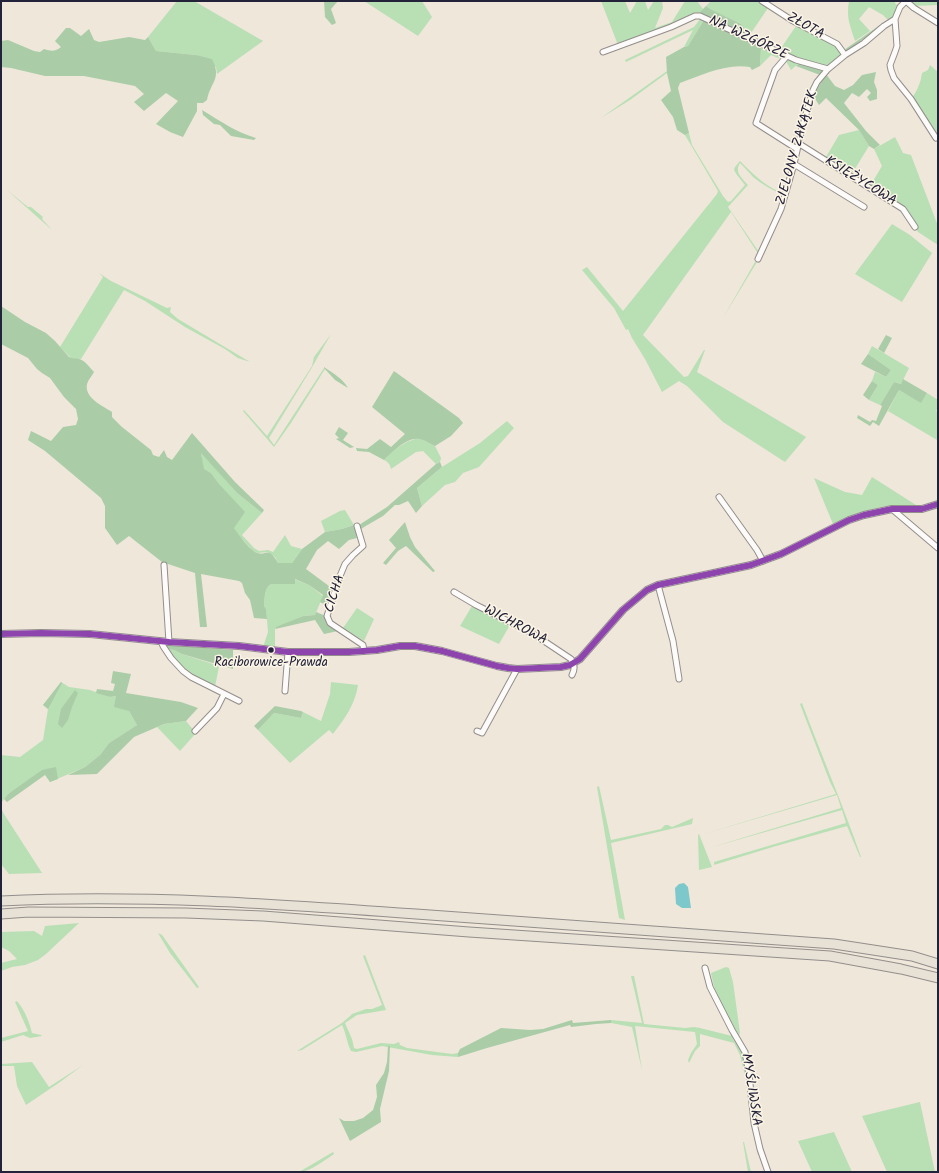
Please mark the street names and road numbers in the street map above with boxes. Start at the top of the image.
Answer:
street label: ZŁOTA [783,10,827,44]
street label: NA WZGÓRZE [706,13,790,65]
street label: ZIELONY ZAKĄTEK [774,89,822,207]
street label: KSIĘŻYCOWA [821,153,899,211]
street label: CICHA [322,573,350,615]
street label: WICHROWA [480,602,550,650]
street label: MYŚLIWSKA [736,1052,764,1128]

